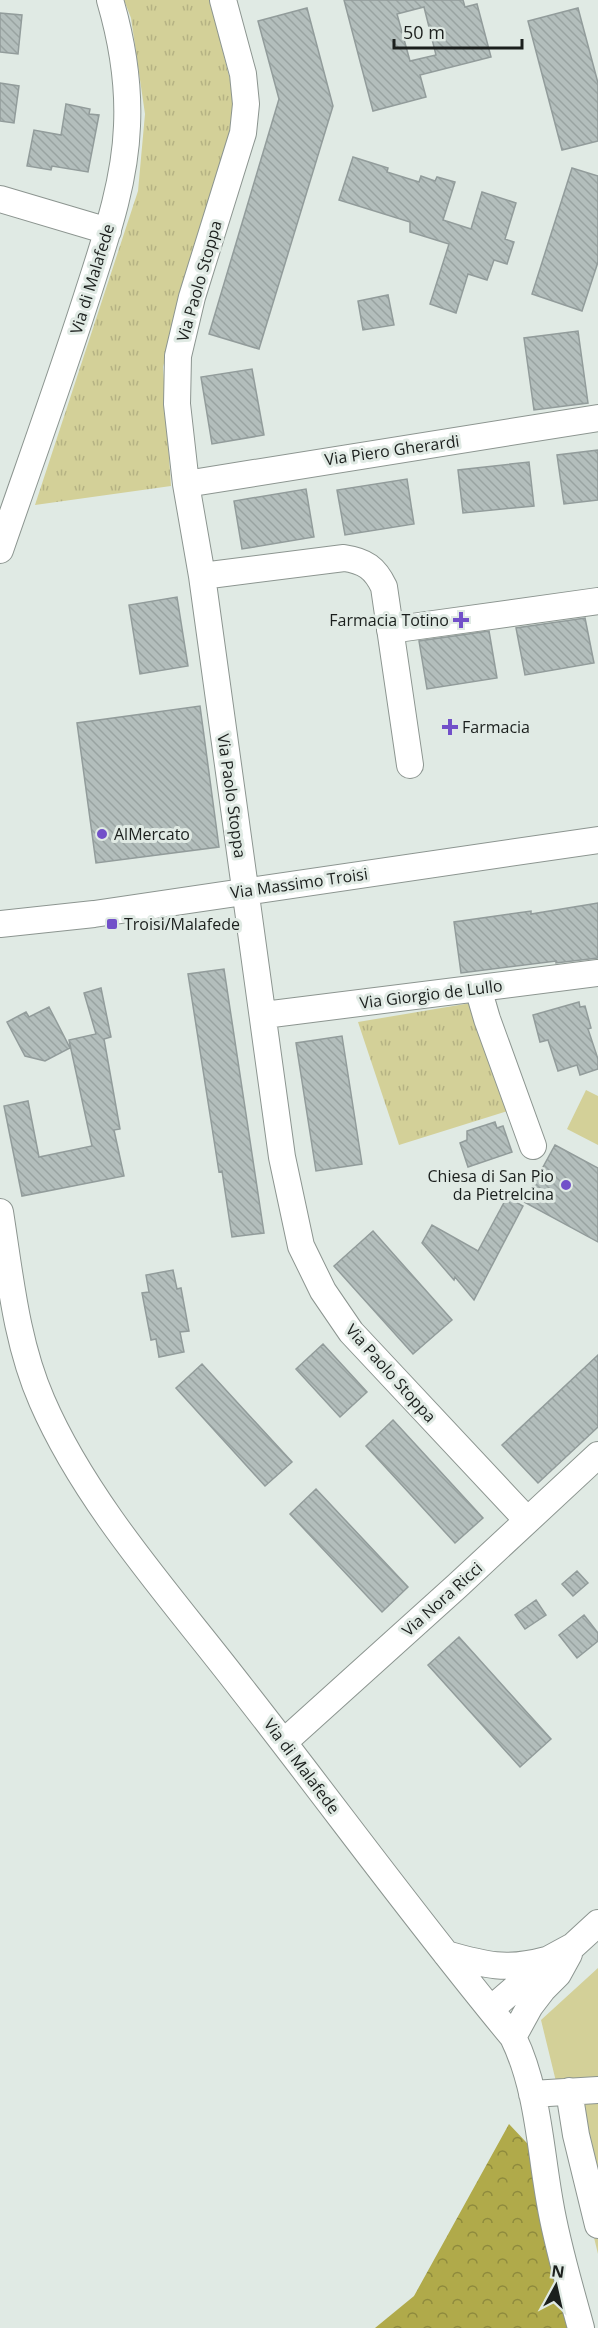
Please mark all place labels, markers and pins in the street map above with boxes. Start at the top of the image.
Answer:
place label: Farmacia Totino [329,609,449,631]
marker: Farmacia Totino [454,613,468,627]
place label: Farmacia [462,716,530,738]
marker: Farmacia [443,720,457,734]
place label: AlMercato [114,823,190,845]
marker: AlMercato [95,827,109,841]
place label: Troisi/Malafede [124,913,240,935]
marker: Troisi/Malafede [105,917,119,931]
place label: Chiesa di San Pio da Pietrelcina [428,1165,554,1205]
marker: Chiesa di San Pio da Pietrelcina [559,1178,573,1192]

